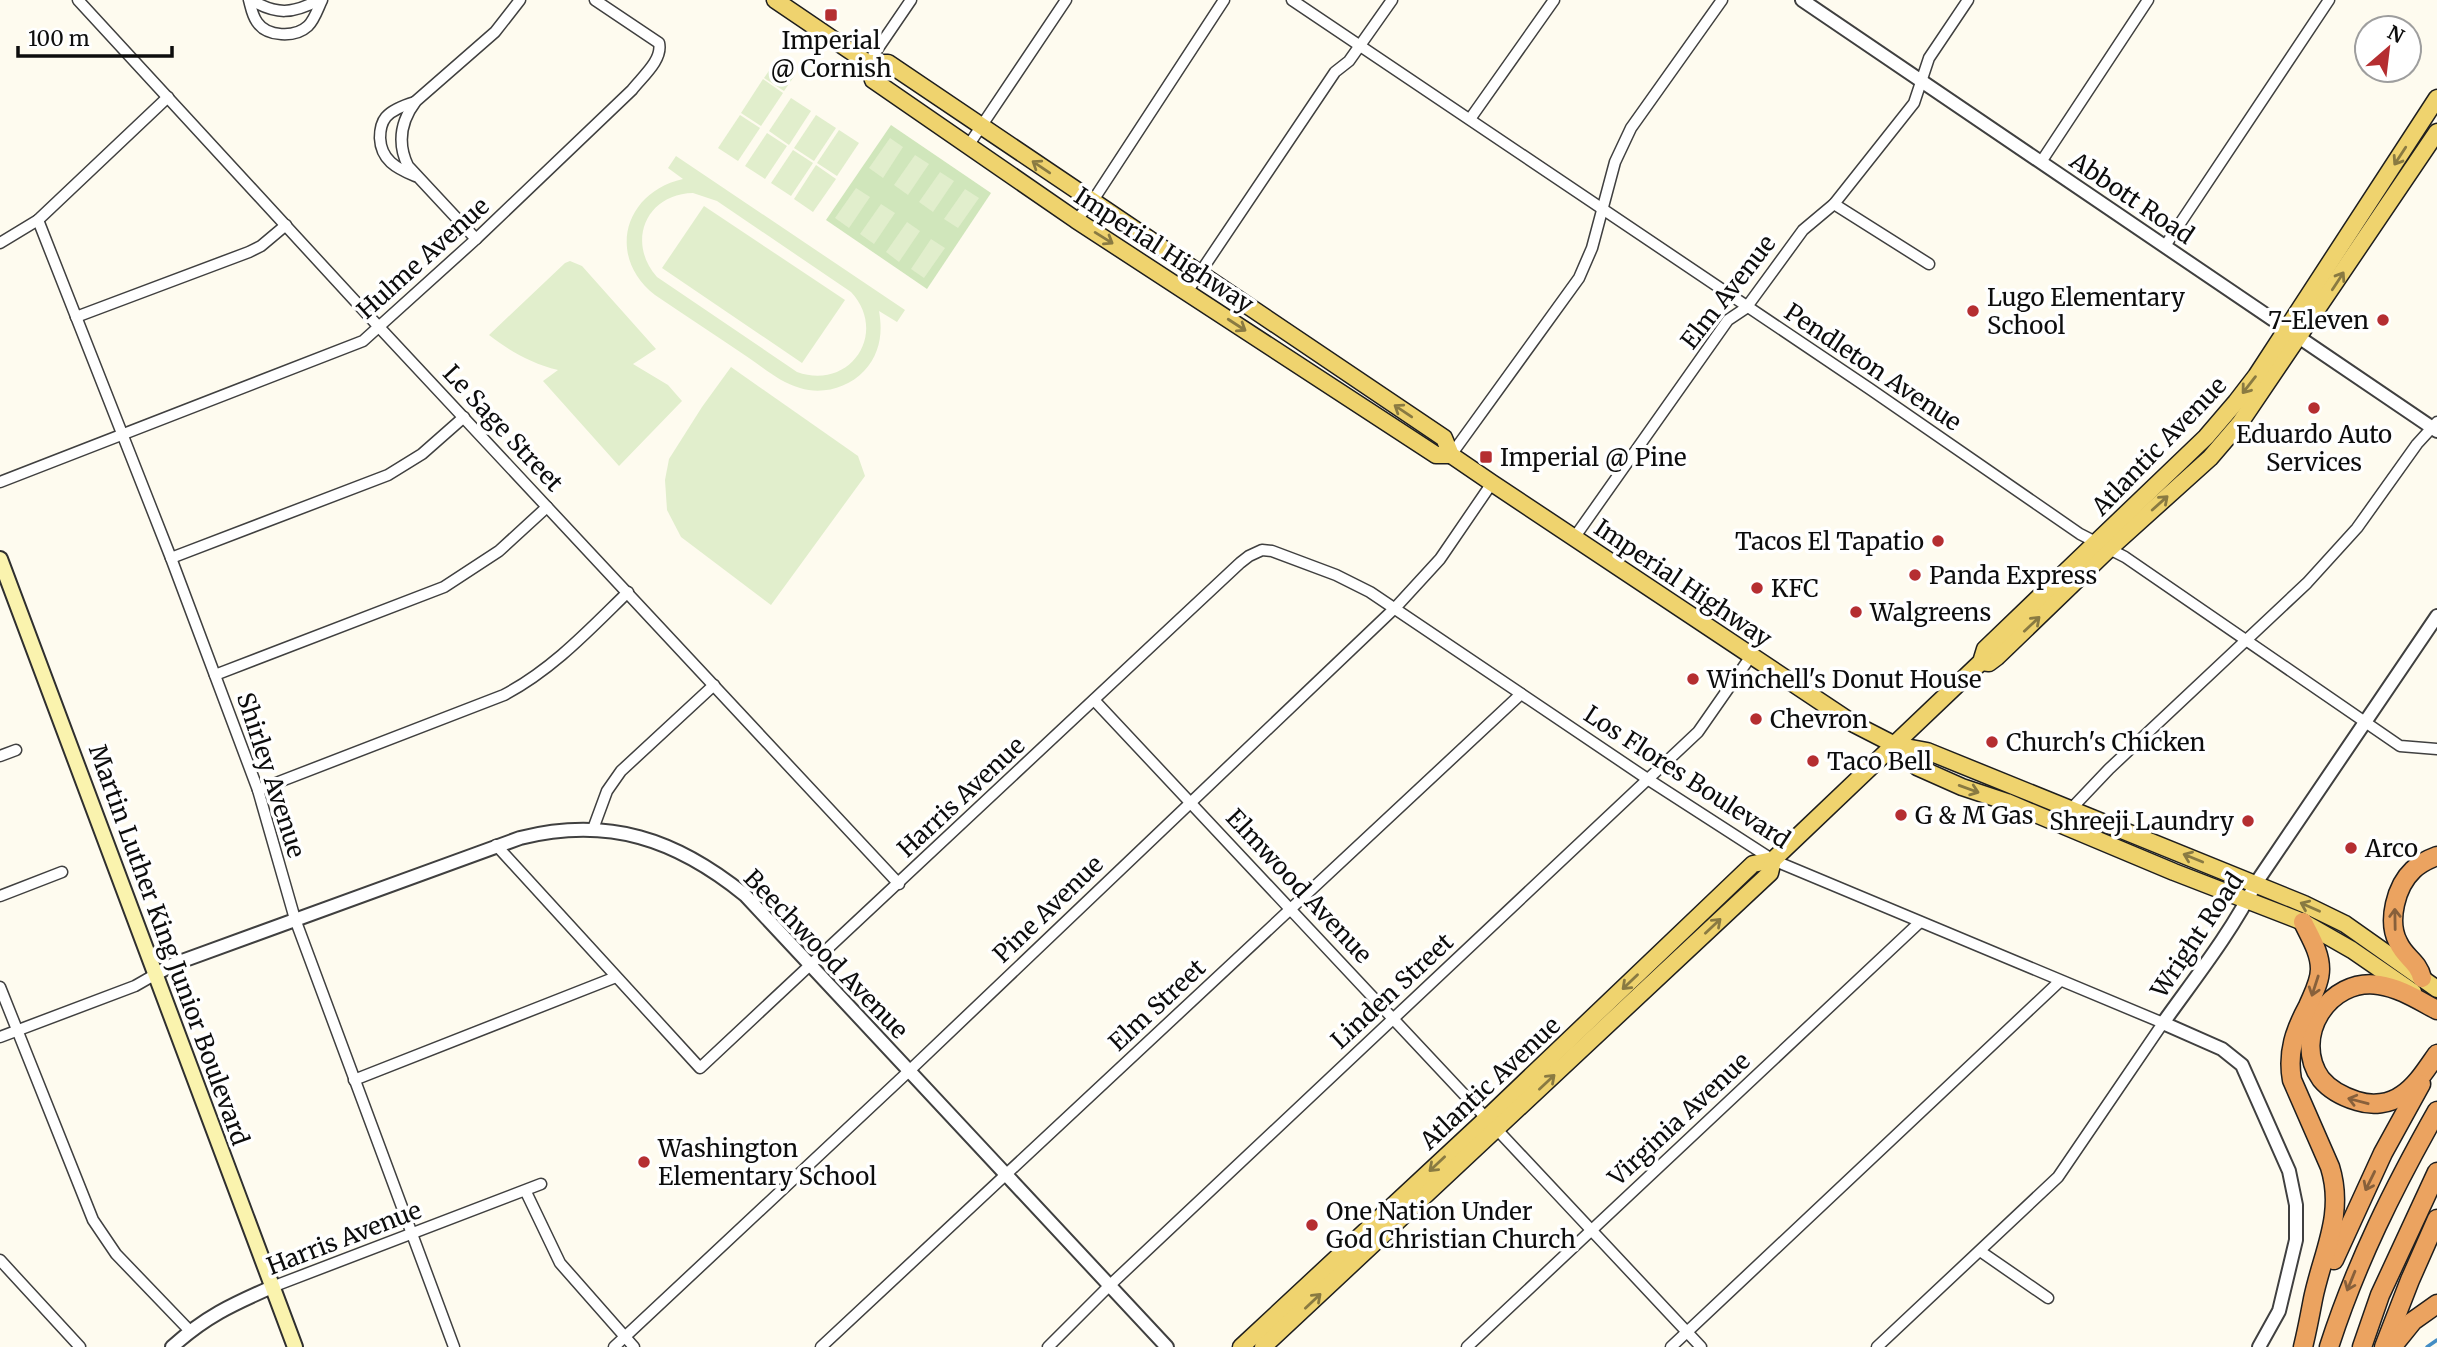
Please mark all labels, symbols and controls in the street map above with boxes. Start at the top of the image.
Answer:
marker: Imperial @ Cornish [823,7,839,23]
scale bar [18,14,172,58]
north arrow [2353,14,2423,84]
text: N [2384,20,2408,48]
text: 100 m [28,25,90,52]
place label: Imperial @ Cornish [770,25,892,84]
street label: Abbott Road [2063,145,2200,251]
one-way arrow [2392,145,2406,165]
one-way arrow [1032,160,1051,174]
street label: Imperial Highway [1069,180,1259,320]
street label: Hulme Avenue [350,190,496,326]
street label: Elm Avenue [1674,229,1782,355]
one-way arrow [1094,231,1114,245]
one-way arrow [2331,272,2345,291]
place label: Lugo Elementary School [1987,282,2185,341]
street label: Pendleton Avenue [1779,296,1967,438]
marker: Lugo Elementary School [1965,303,1981,319]
place label: 7-Eleven [2268,305,2369,336]
marker: 7-Eleven [2375,312,2391,328]
one-way arrow [1226,318,1246,332]
street label: Le Sage Street [436,358,570,498]
street label: Atlantic Avenue [2084,370,2233,523]
one-way arrow [2241,376,2256,394]
marker: Eduardo Auto Services [2306,400,2322,416]
one-way arrow [1393,404,1413,418]
place label: Eduardo Auto Services [2236,419,2392,478]
place label: Imperial @ Pine [1500,442,1686,473]
marker: Imperial @ Pine [1478,449,1494,465]
one-way arrow [2151,495,2168,512]
street label: Imperial Highway [1588,512,1778,654]
place label: Tacos El Tapatio [1735,526,1924,557]
marker: Tacos El Tapatio [1930,533,1946,549]
place label: Panda Express [1929,560,2097,591]
marker: Panda Express [1907,567,1923,583]
place label: KFC [1771,573,1819,604]
marker: KFC [1749,580,1765,596]
place label: Walgreens [1869,597,1991,628]
marker: Walgreens [1848,604,1864,620]
one-way arrow [2023,615,2040,632]
place label: Winchell's Donut House [1706,664,1982,695]
marker: Winchell's Donut House [1685,671,1701,687]
street label: Shirley Avenue [230,689,312,861]
street label: Los Flores Boulevard [1578,699,1796,855]
place label: Chevron [1770,704,1868,735]
marker: Chevron [1748,711,1764,727]
place label: Church's Chicken [2006,727,2206,758]
street label: Harris Avenue [891,730,1031,864]
marker: Church's Chicken [1984,734,2000,750]
street label: Martin Luther King Junior Boulevard [82,740,256,1150]
place label: Taco Bell [1827,746,1932,777]
marker: Taco Bell [1805,753,1821,769]
one-way arrow [1957,784,1979,796]
place label: G & M Gas [1915,800,2034,831]
street label: Elmwood Avenue [1219,802,1379,970]
place label: Shreeji Laundry [2049,806,2234,837]
marker: G & M Gas [1893,807,1909,823]
marker: Shreeji Laundry [2240,813,2256,829]
place label: Arco [2364,833,2418,864]
marker: Arco [2343,840,2359,856]
street label: Pine Avenue [986,849,1110,969]
one-way arrow [2182,850,2204,863]
street label: Beechwood Avenue [737,863,915,1045]
street label: Wright Road [2143,866,2250,1004]
one-way arrow [2300,900,2321,913]
one-way arrow [2388,908,2402,931]
one-way arrow [1704,918,1721,935]
street label: Linden Street [1324,926,1460,1055]
street label: Elm Street [1102,952,1212,1058]
one-way arrow [1622,973,1639,990]
one-way arrow [2308,975,2321,997]
street label: Atlantic Avenue [1413,1010,1567,1157]
street label: Virginia Avenue [1601,1045,1756,1193]
one-way arrow [1538,1074,1555,1091]
one-way arrow [2347,1093,2369,1106]
place label: Washington Elementary School [657,1133,877,1192]
marker: Washington Elementary School [636,1154,652,1170]
one-way arrow [1428,1156,1446,1172]
one-way arrow [2362,1170,2376,1191]
street label: Harris Avenue [262,1194,426,1282]
place label: One Nation Under God Christian Church [1326,1196,1576,1255]
marker: One Nation Under God Christian Church [1304,1217,1320,1233]
one-way arrow [2344,1270,2357,1291]
one-way arrow [1304,1292,1321,1309]

